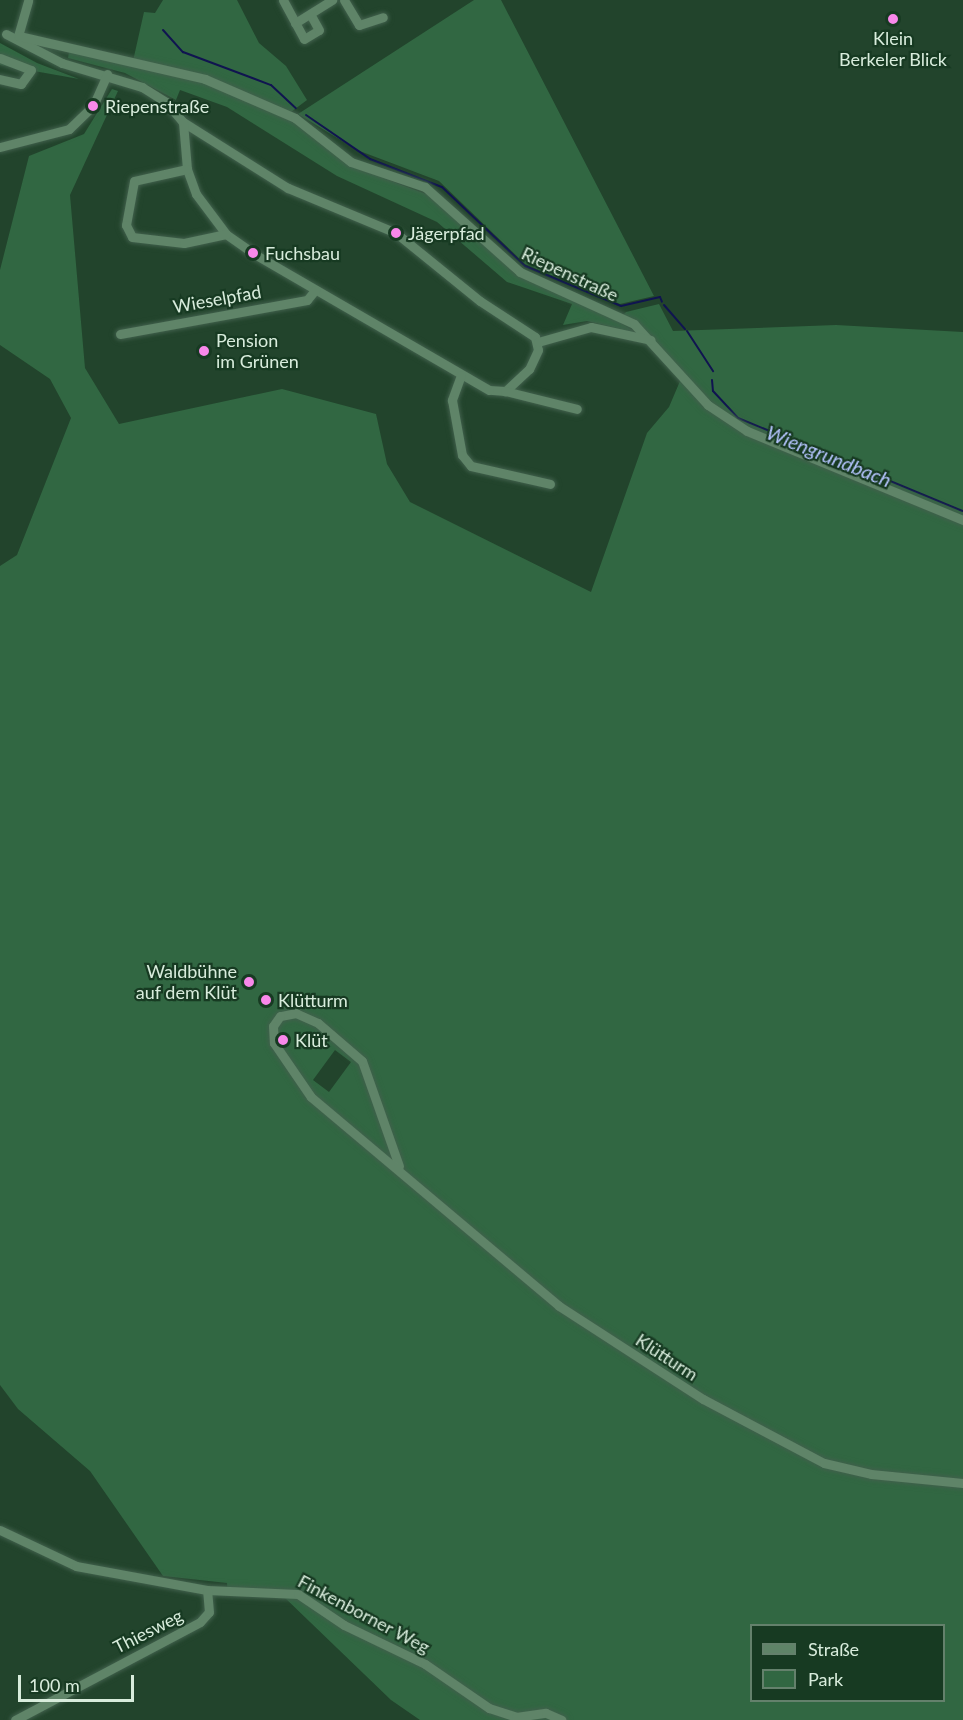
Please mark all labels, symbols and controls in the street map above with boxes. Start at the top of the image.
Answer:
marker: Klein Berkeler Blick [886,12,900,26]
place label: Klein Berkeler Blick [839,28,947,70]
place label: Riepenstraße [105,95,209,117]
marker: Riepenstraße [86,99,100,113]
place label: Jägerpfad [408,222,485,244]
marker: Jägerpfad [389,226,403,240]
place label: Fuchsbau [265,242,340,264]
street label: Riepenstraße [518,242,622,306]
marker: Fuchsbau [246,246,260,260]
street label: Wieselpfad [171,281,263,317]
place label: Pension im Grünen [216,330,299,372]
marker: Pension im Grünen [197,344,211,358]
water label: Wiengrundbach [763,420,895,492]
place label: Waldbühne auf dem Klüt [135,961,237,1004]
marker: Waldbühne auf dem Klüt [242,975,256,989]
place label: Klütturm [278,989,348,1011]
marker: Klütturm [259,993,273,1007]
place label: Klüt [295,1029,328,1051]
marker: Klüt [276,1033,290,1047]
street label: Klütturm [632,1329,702,1385]
street label: Finkenborner Weg [294,1570,434,1658]
street label: Thiesweg [110,1604,186,1658]
legend [750,1624,945,1702]
text: Straße [808,1638,859,1660]
scale bar [21,1663,136,1701]
text: Park [808,1668,843,1690]
text: 100 m [29,1674,80,1696]

